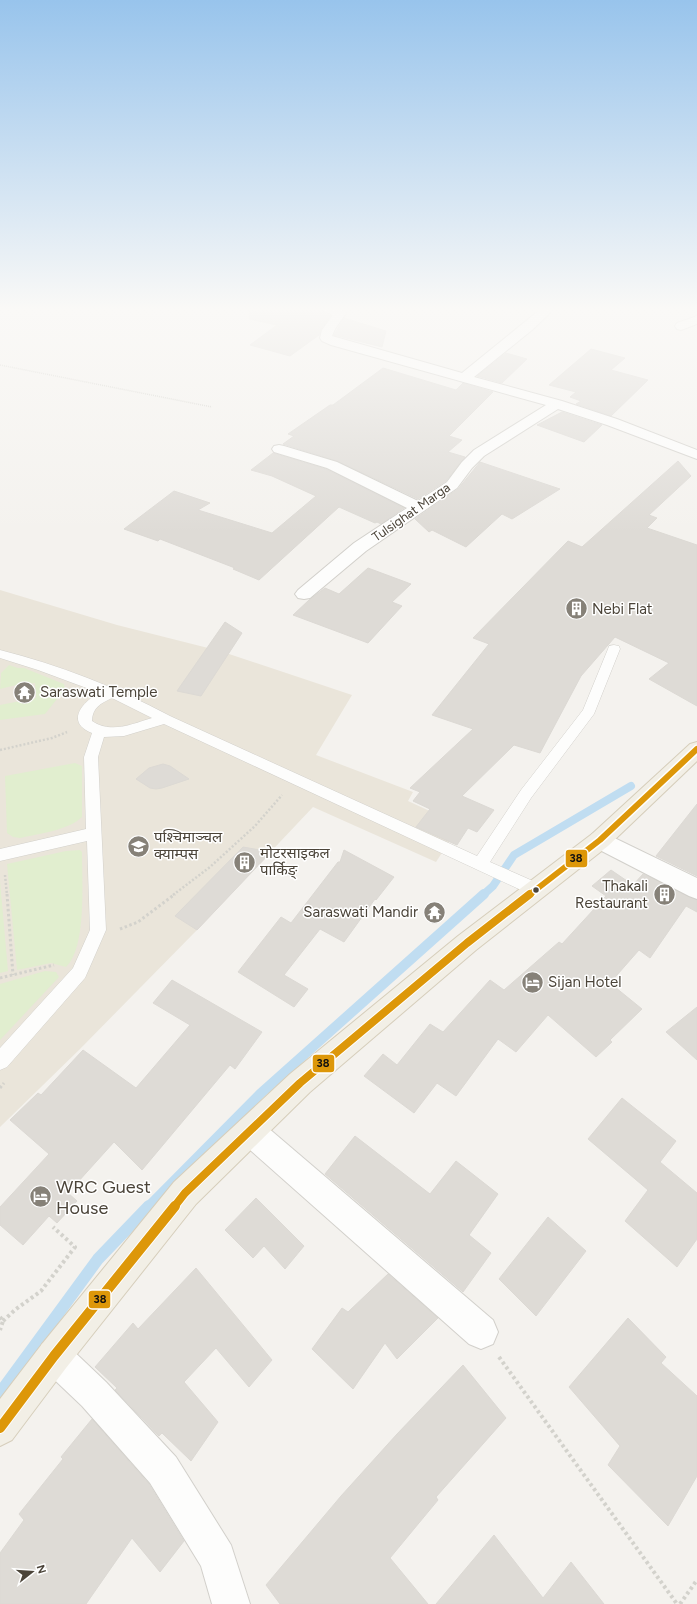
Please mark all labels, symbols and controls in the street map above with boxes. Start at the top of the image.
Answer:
street label: Tulsighat Marga [369,480,453,544]
building icon: Nebi Flat [564,596,590,622]
place label: Nebi Flat [592,600,653,618]
temple icon: Saraswati Temple [11,679,37,705]
place label: Saraswati Temple [40,683,157,701]
place label: पश्‍चिमाञ्‍चल क्याम्पस [154,828,223,863]
school or university icon: पश्‍चिमाञ्‍चल क्याम्पस [125,833,151,859]
place label: मोटरसाइकल पार्किङ् [260,844,330,880]
building icon: मोटरसाइकल पार्किङ् [232,849,258,875]
line badge: 38 [565,849,588,868]
text: 38 [570,852,583,865]
place label: Thakali Restaurant [575,877,648,912]
building icon: Thakali Restaurant [651,882,677,908]
unlabelled marker [531,885,541,895]
temple icon: Saraswati Mandir [421,899,447,925]
place label: Saraswati Mandir [303,903,418,921]
hotel icon: Sijan Hotel [519,969,545,995]
place label: Sijan Hotel [548,973,622,991]
line badge: 38 [312,1054,335,1073]
text: 38 [317,1057,330,1070]
place label: WRC Guest House [56,1176,151,1219]
hotel icon: WRC Guest House [28,1184,54,1210]
line badge: 38 [88,1290,111,1309]
text: 38 [94,1293,107,1306]
north arrow [12,1552,52,1592]
text: N [34,1563,49,1575]

